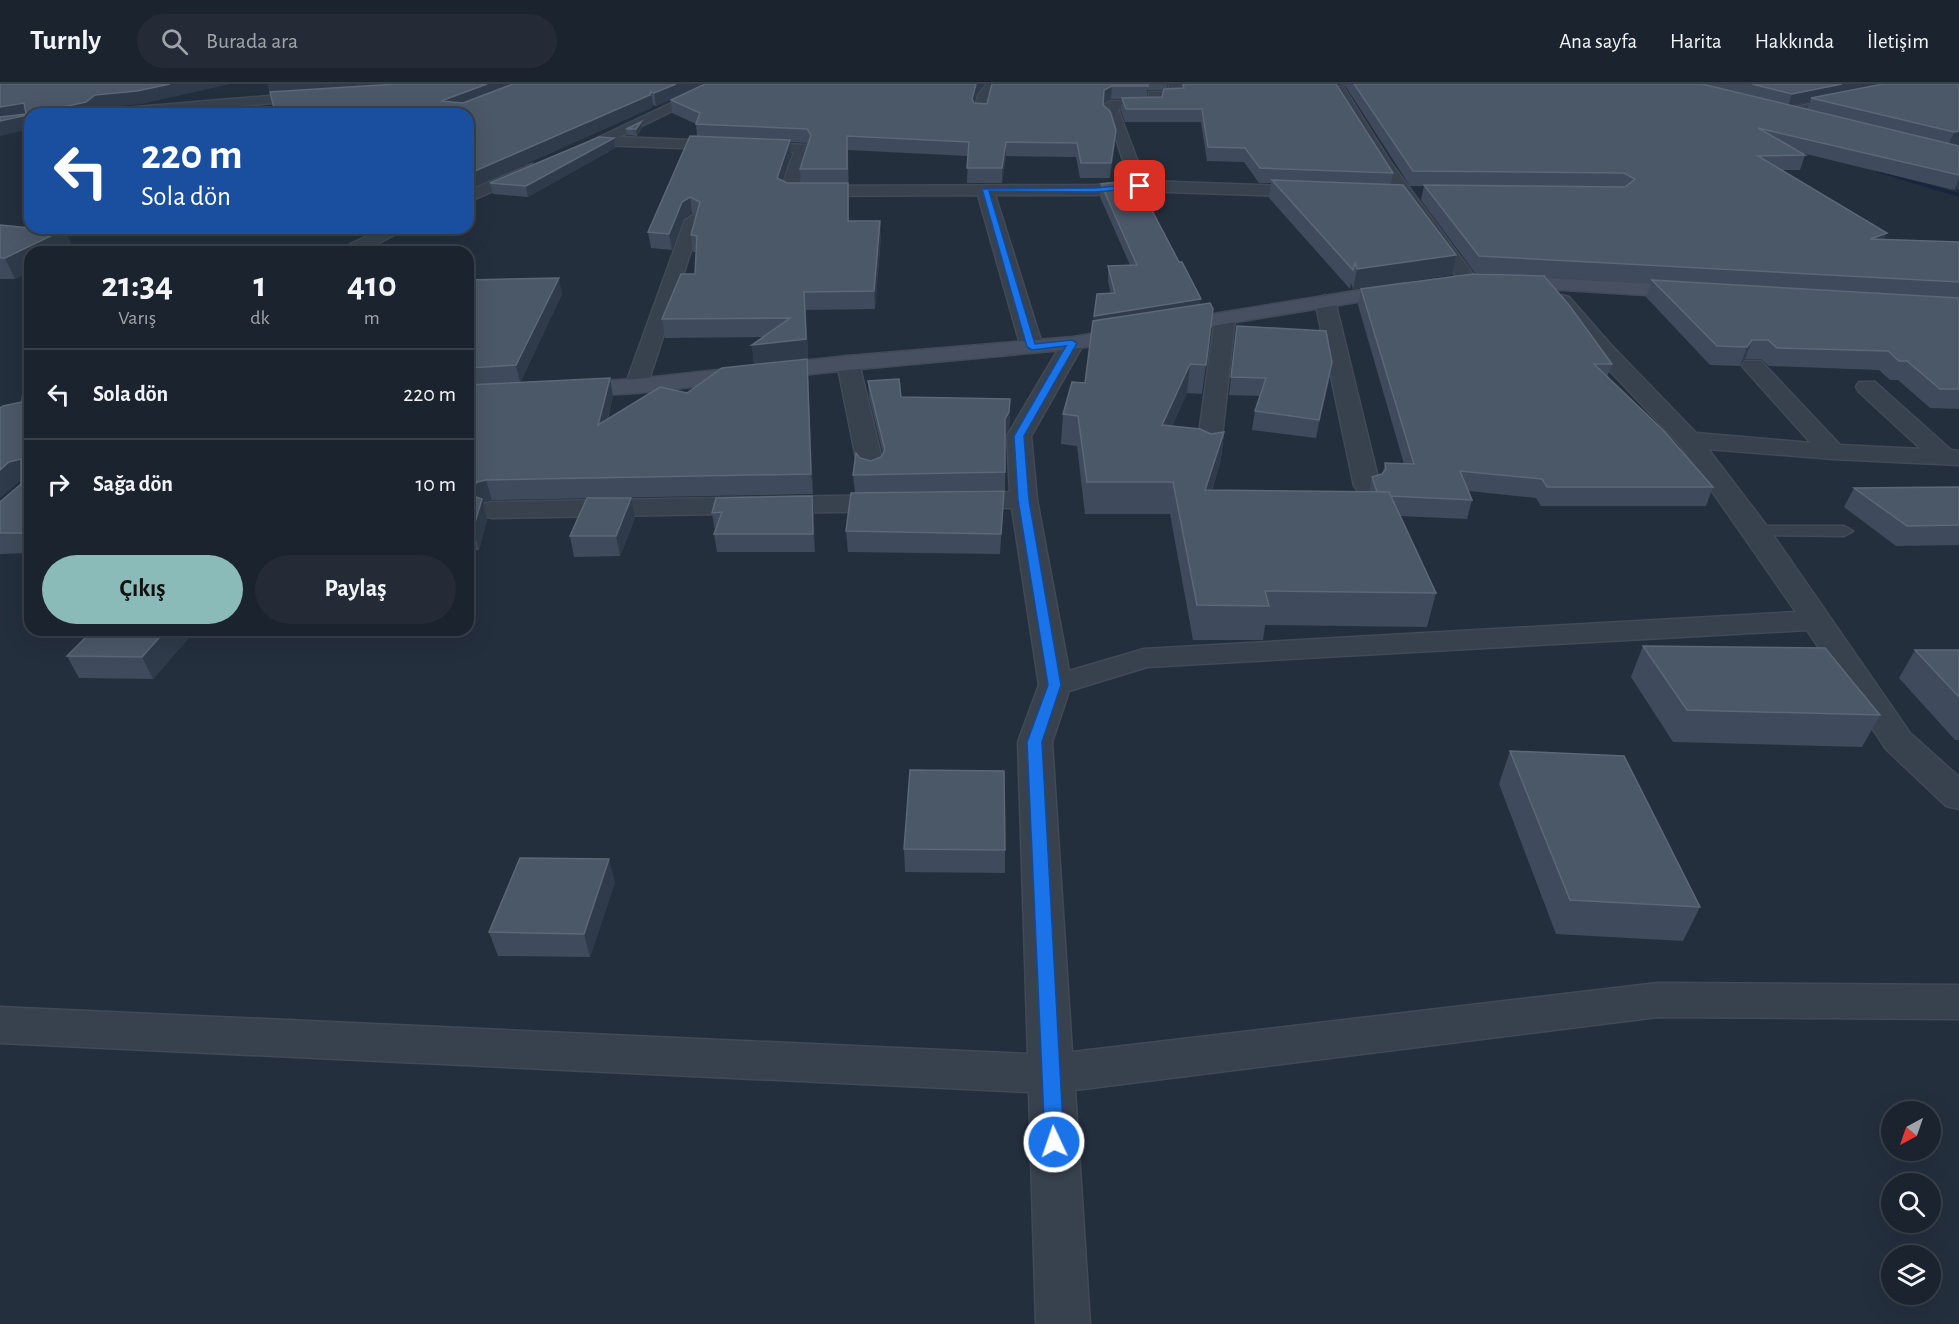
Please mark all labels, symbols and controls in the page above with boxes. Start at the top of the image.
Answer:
search box [137,14,557,68]
icon: search [158,25,191,58]
text: Turnly [30,27,101,55]
text: Burada ara [206,30,298,52]
text: Ana sayfa [1559,31,1637,52]
text: Harita [1670,31,1722,52]
text: Hakkında [1755,31,1834,52]
text: İletişim [1867,31,1929,52]
icon: left [42,132,120,210]
text: 220 m [141,134,243,176]
pin [1114,160,1165,211]
icon: arrive [1123,169,1156,202]
text: Sola dön [141,183,231,210]
text: 21:34 [101,267,173,303]
text: 1 [253,267,266,303]
text: 410 [347,267,397,303]
text: Varış [118,308,156,328]
text: dk [250,308,270,328]
text: m [364,308,380,328]
icon: left [42,378,75,411]
text: Sola dön [93,383,168,405]
text: 220 m [403,383,456,405]
icon: right [42,468,75,501]
text: Sağa dön [93,473,173,495]
text: 10 m [416,473,456,495]
button: Çıkış [42,555,243,624]
button: Paylaş [255,555,456,624]
north arrow [1881,1101,1941,1161]
map controls [1881,1101,1941,1305]
position arrow [1022,1110,1086,1174]
button: search [1881,1173,1941,1233]
button: layers [1881,1245,1941,1305]

